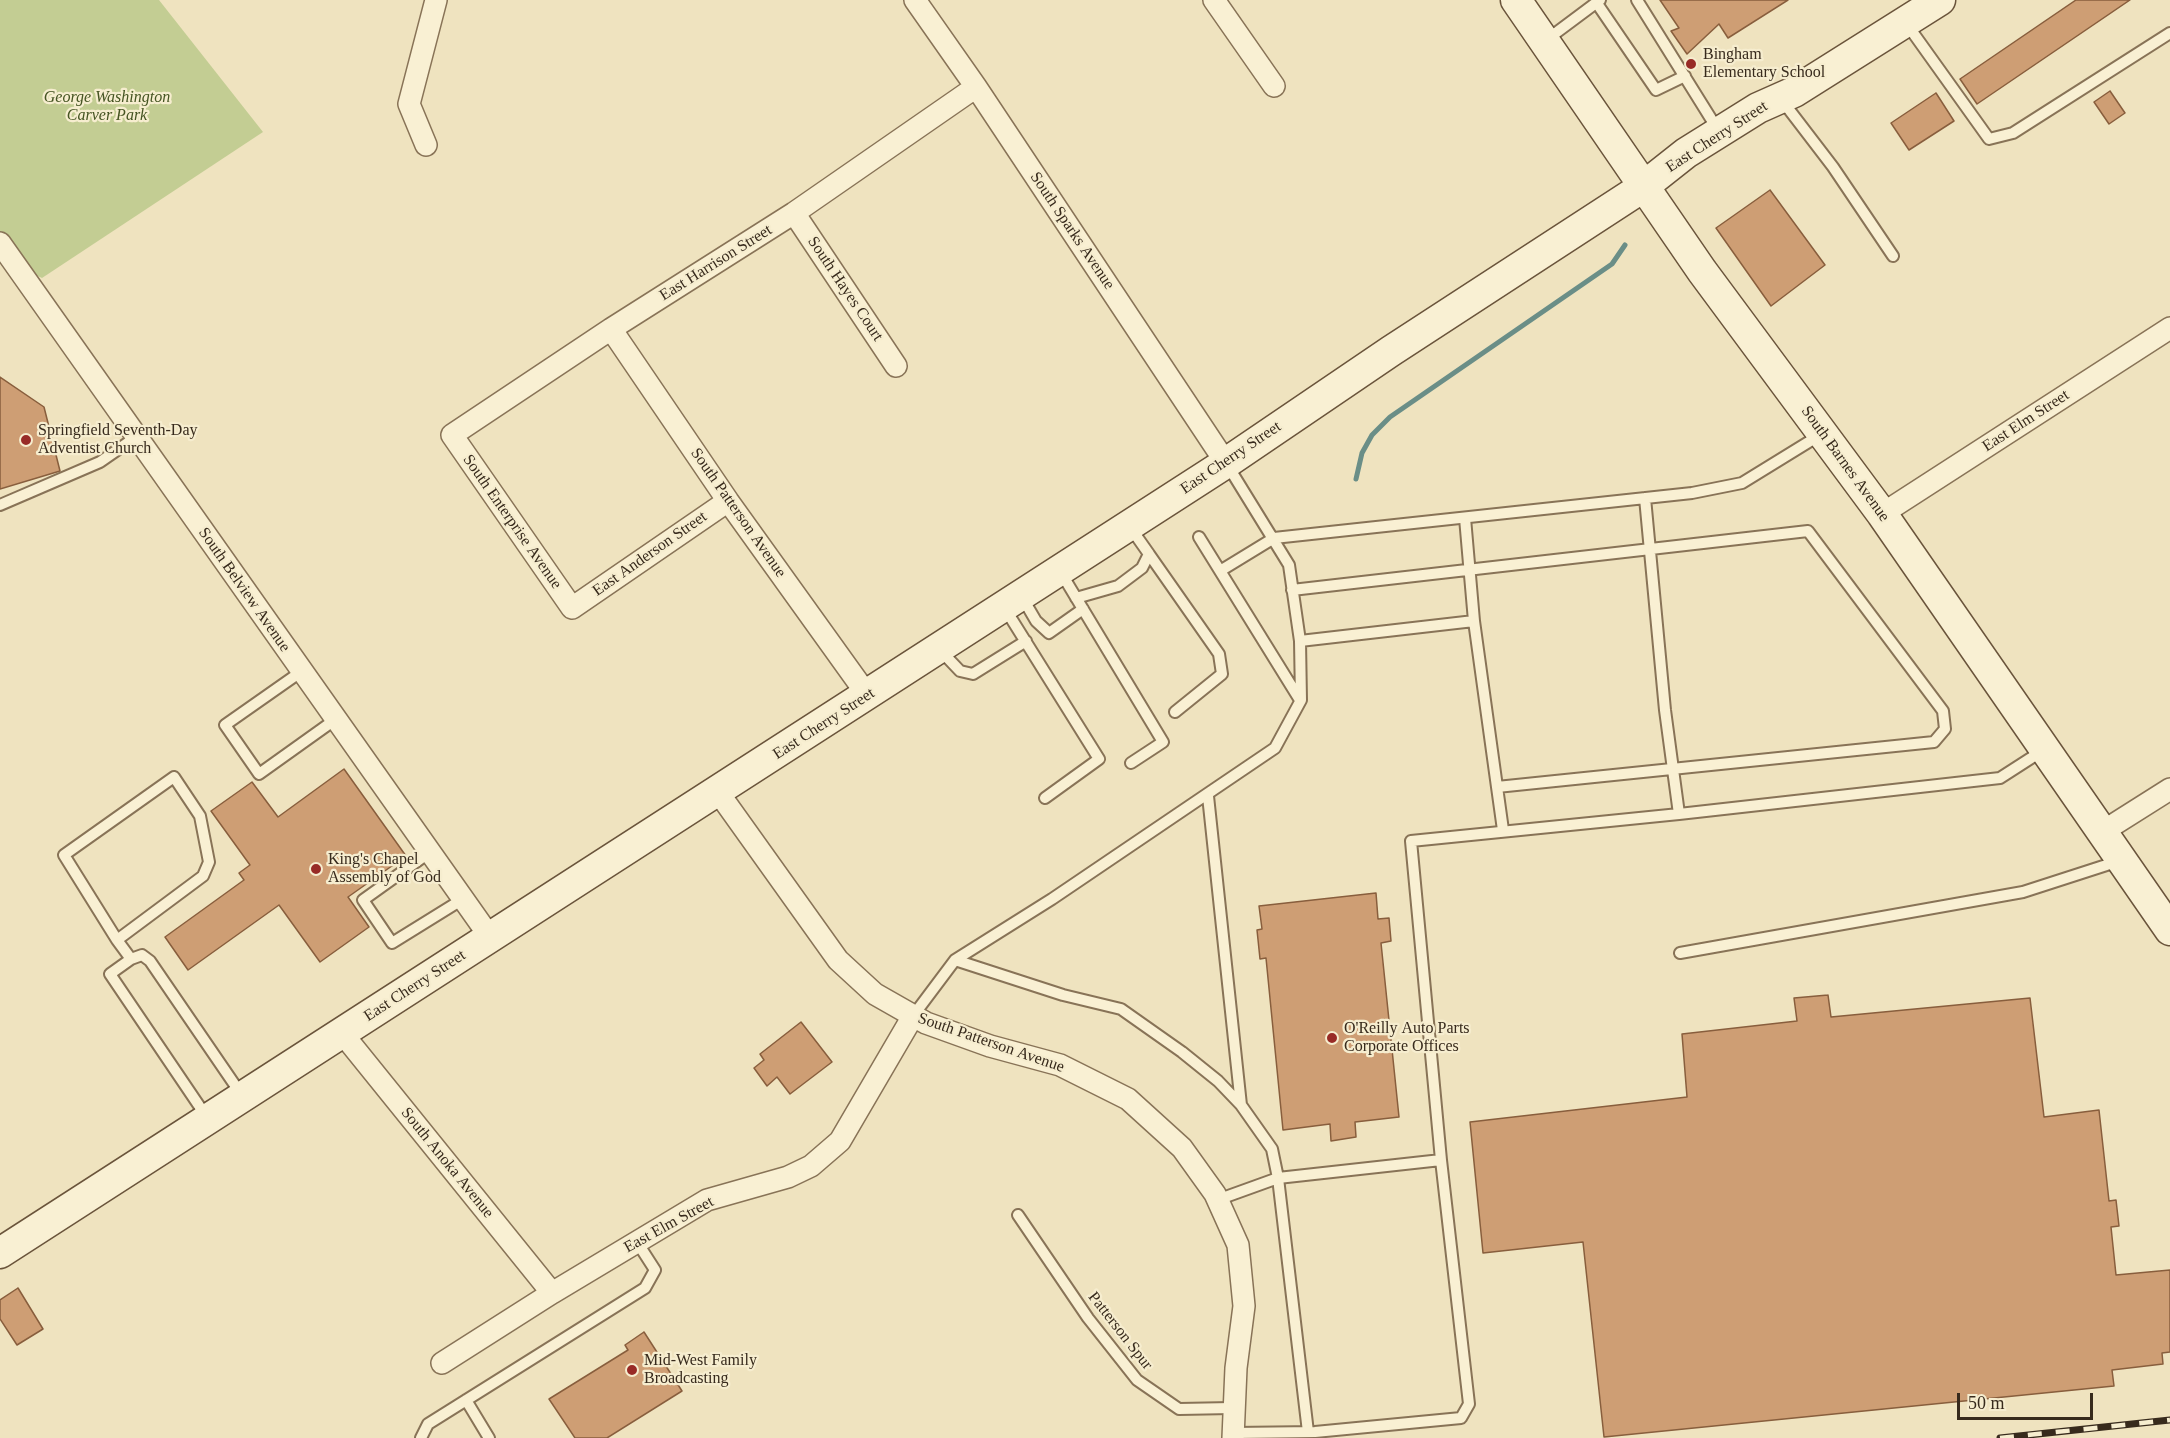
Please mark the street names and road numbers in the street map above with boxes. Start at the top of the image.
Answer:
street label: East Cherry Street [1663,97,1771,177]
street label: South Sparks Avenue [1026,169,1118,293]
street label: East Harrison Street [656,221,776,305]
street label: South Hayes Court [803,233,887,345]
street label: East Elm Street [1979,386,2073,456]
street label: South Barnes Avenue [1797,402,1893,526]
street label: East Cherry Street [1177,417,1285,499]
street label: South Patterson Avenue [686,445,790,581]
street label: South Enterprise Avenue [458,451,566,593]
street label: East Anderson Street [589,507,711,601]
street label: South Belview Avenue [194,524,294,656]
street label: East Cherry Street [770,684,878,764]
street label: East Cherry Street [361,946,469,1026]
street label: South Patterson Avenue [915,1009,1067,1077]
street label: South Anoka Avenue [397,1104,497,1222]
street label: East Elm Street [621,1192,717,1258]
street label: Patterson Spur [1084,1288,1156,1374]

